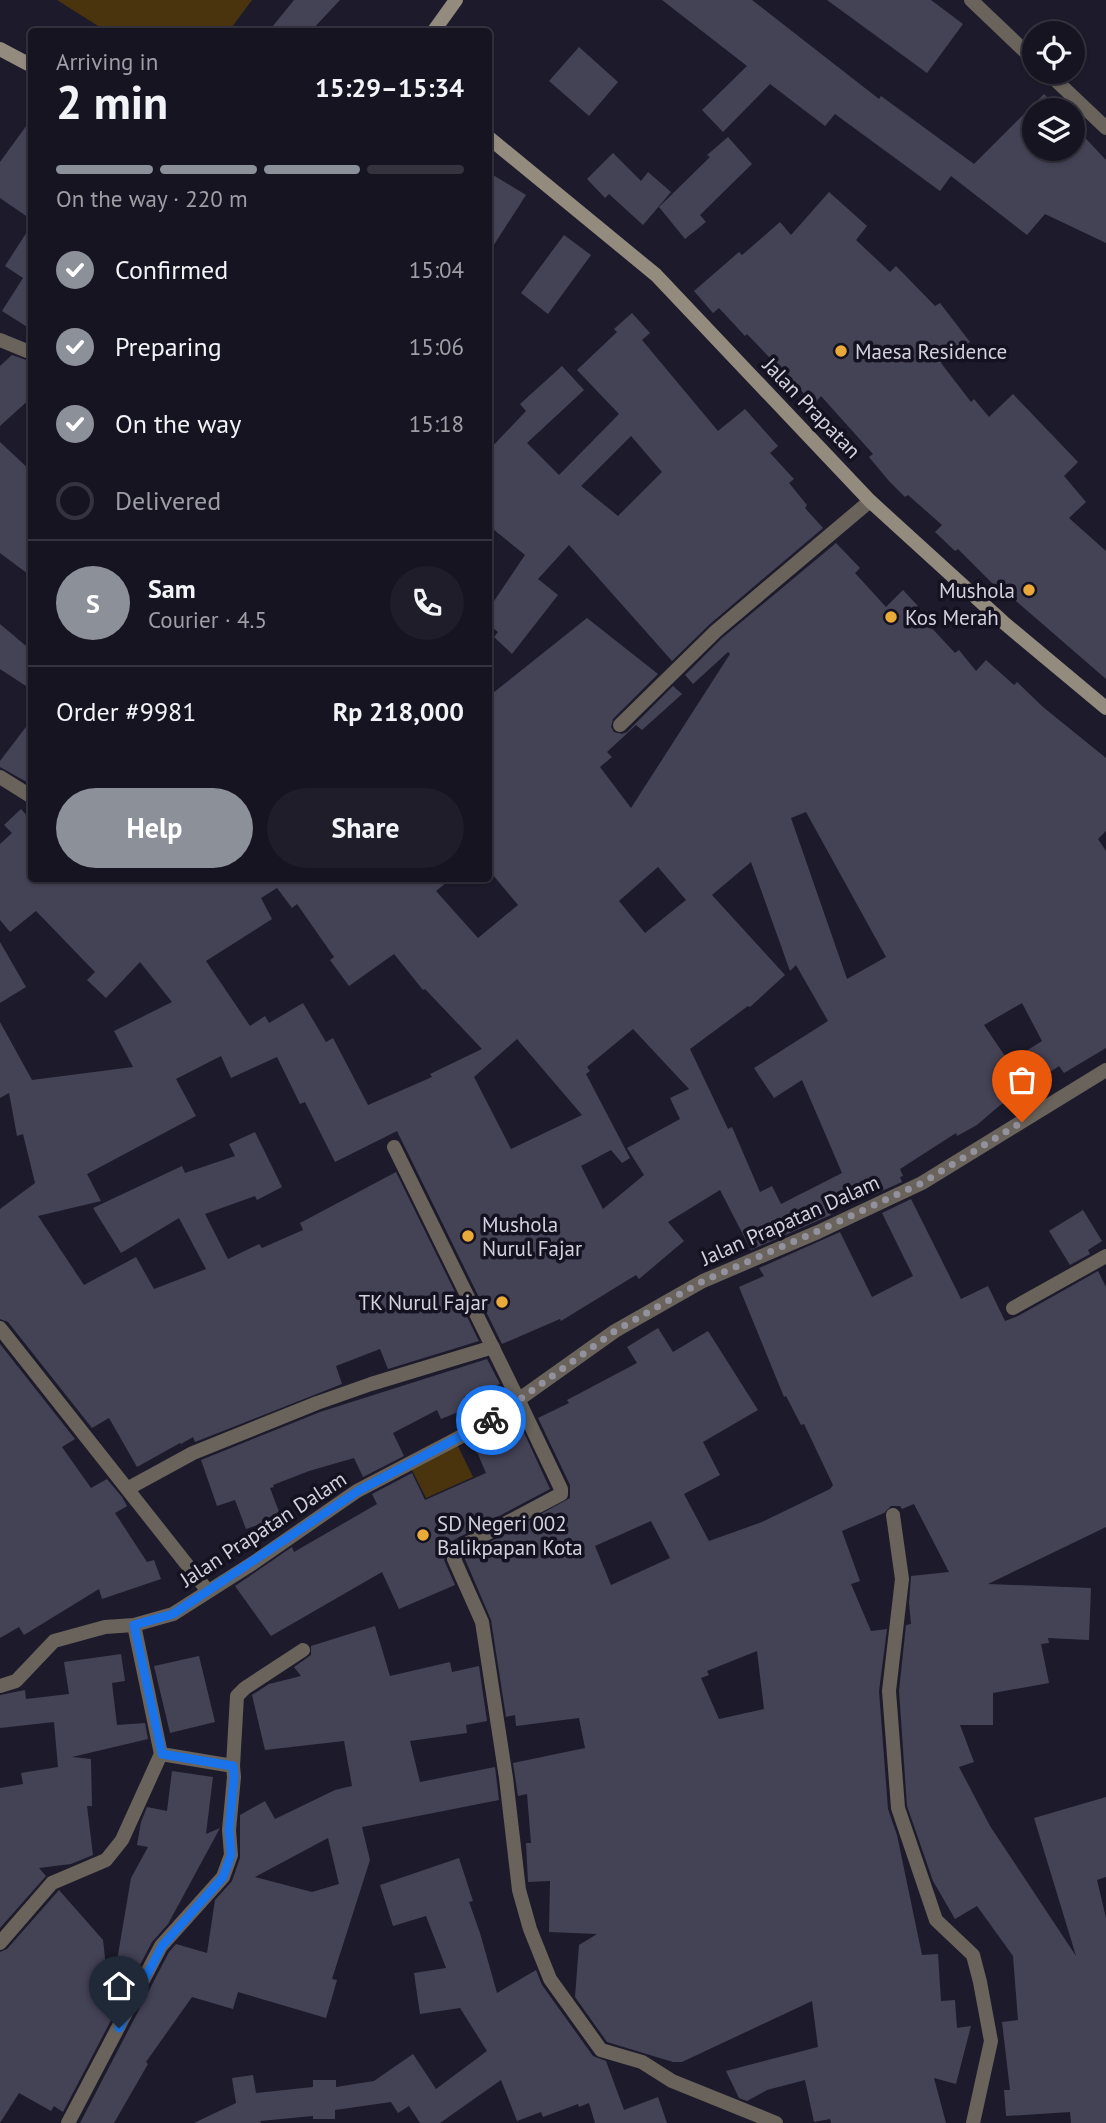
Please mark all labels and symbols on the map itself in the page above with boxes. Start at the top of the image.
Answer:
place label: Maesa Residence [855,338,1007,365]
marker: Maesa Residence [833,343,849,359]
street label: Jalan Prapatan [757,351,867,464]
place label: Mushola [939,577,1015,604]
marker: Mushola [1021,582,1037,598]
place label: Kos Merah [905,604,999,631]
marker: Kos Merah [883,609,899,625]
pin [992,1050,1052,1122]
street label: Jalan Prapatan Dalam [695,1168,884,1272]
place label: Mushola Nurul Fajar [482,1211,582,1262]
marker: Mushola Nurul Fajar [460,1228,476,1244]
place label: TK Nurul Fajar [358,1289,488,1316]
marker: TK Nurul Fajar [494,1294,510,1310]
courier [456,1385,526,1455]
street label: Jalan Prapatan Dalam [174,1465,351,1593]
place label: SD Negeri 002 Balikpapan Kota [437,1510,583,1561]
marker: SD Negeri 002 Balikpapan Kota [415,1527,431,1543]
pin [89,1956,149,2028]

